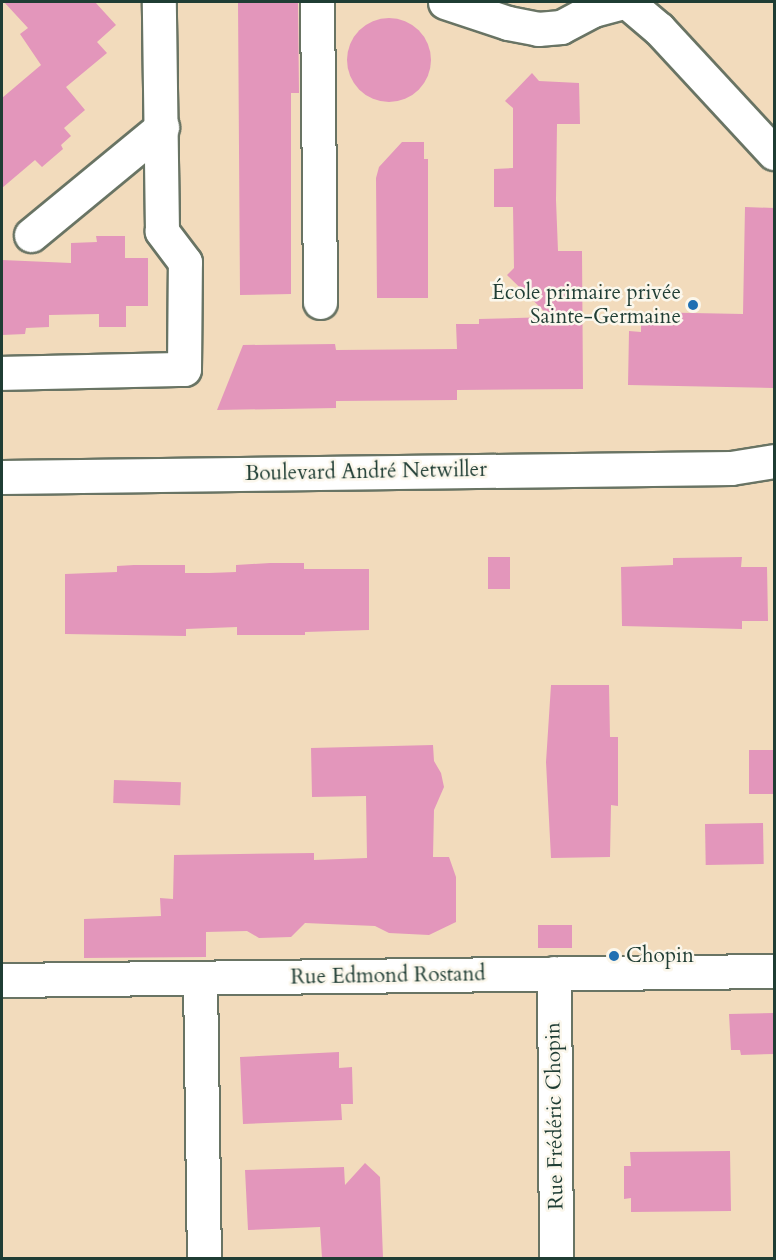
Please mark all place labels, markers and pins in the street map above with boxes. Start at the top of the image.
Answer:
place label: École primaire privée Sainte-Germaine [492,280,681,330]
marker: École primaire privée Sainte-Germaine [686,298,700,312]
place label: Chopin [626,943,694,969]
marker: Chopin [607,949,621,963]

